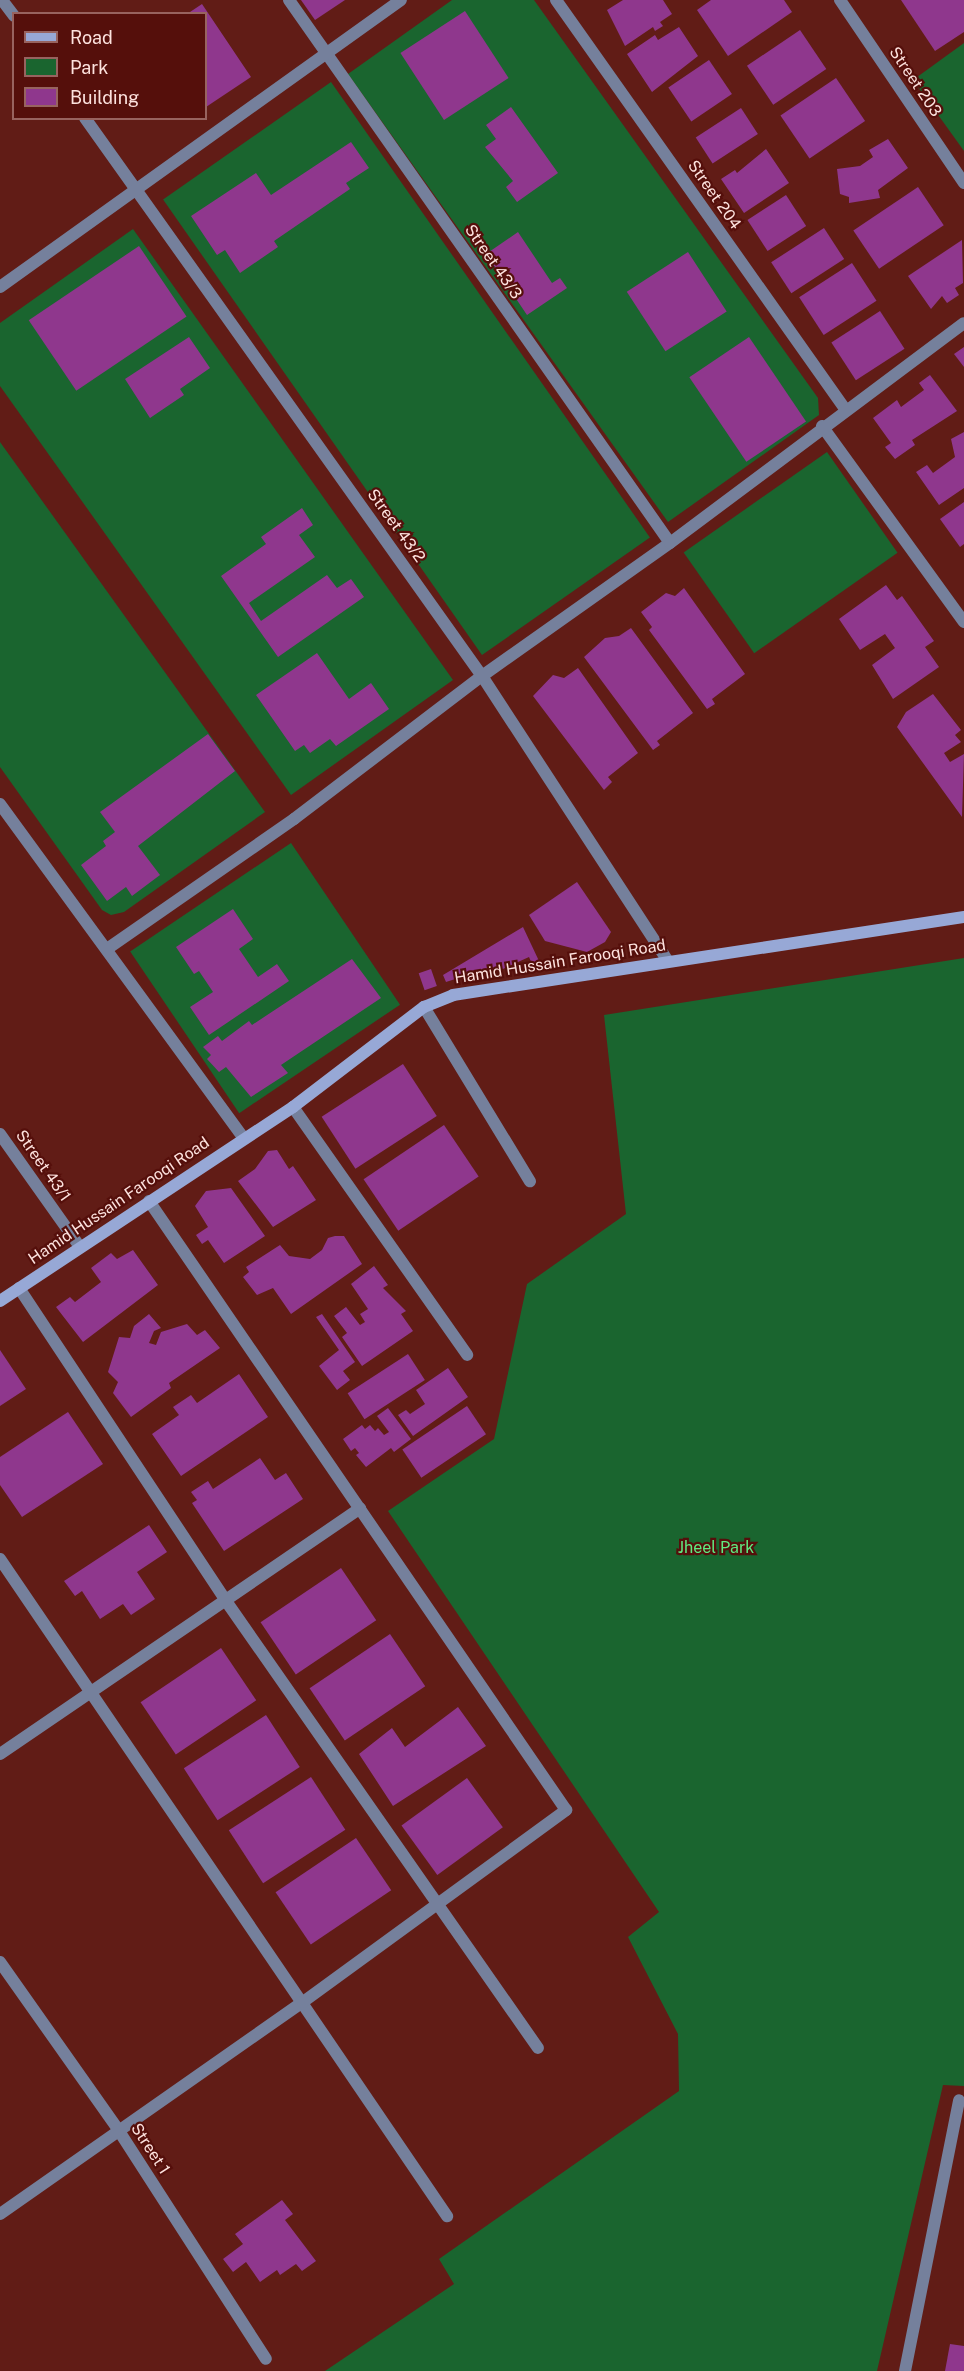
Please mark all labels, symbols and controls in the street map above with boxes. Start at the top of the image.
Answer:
legend [12,12,207,120]
text: Road [70,27,113,48]
street label: Street 203 [885,44,945,120]
text: Park [70,57,108,78]
text: Building [70,87,139,108]
street label: Street 204 [683,157,745,233]
street label: Street 43/3 [460,221,526,303]
street label: Street 43/2 [363,486,429,566]
street label: Hamid Hussain Farooqi Road [453,936,667,988]
street label: Street 43/1 [11,1127,75,1205]
street label: Hamid Hussain Farooqi Road [25,1133,213,1269]
park label: Jheel Park [678,1538,754,1558]
street label: Street 1 [126,2120,174,2178]

